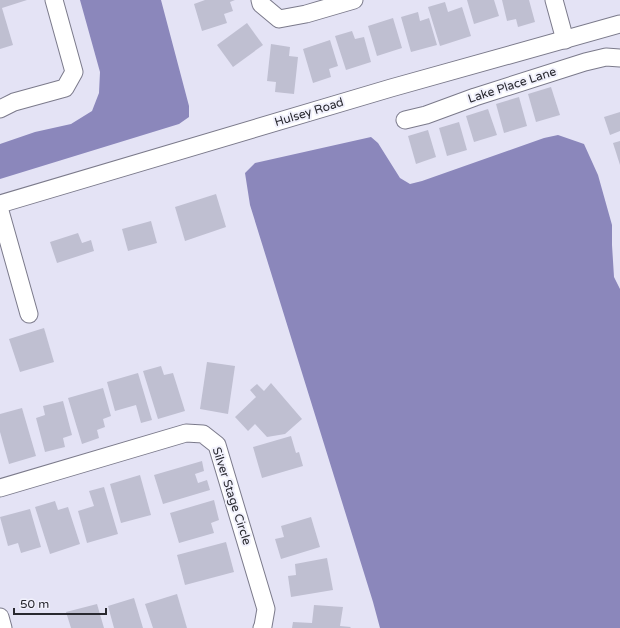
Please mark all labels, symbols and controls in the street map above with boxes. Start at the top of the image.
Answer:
street label: Lake Place Lane [466,64,558,106]
street label: Hulsey Road [273,95,345,129]
street label: Silver Stage Circle [210,445,254,547]
scale bar [14,590,106,616]
text: 50 m [20,597,49,611]

